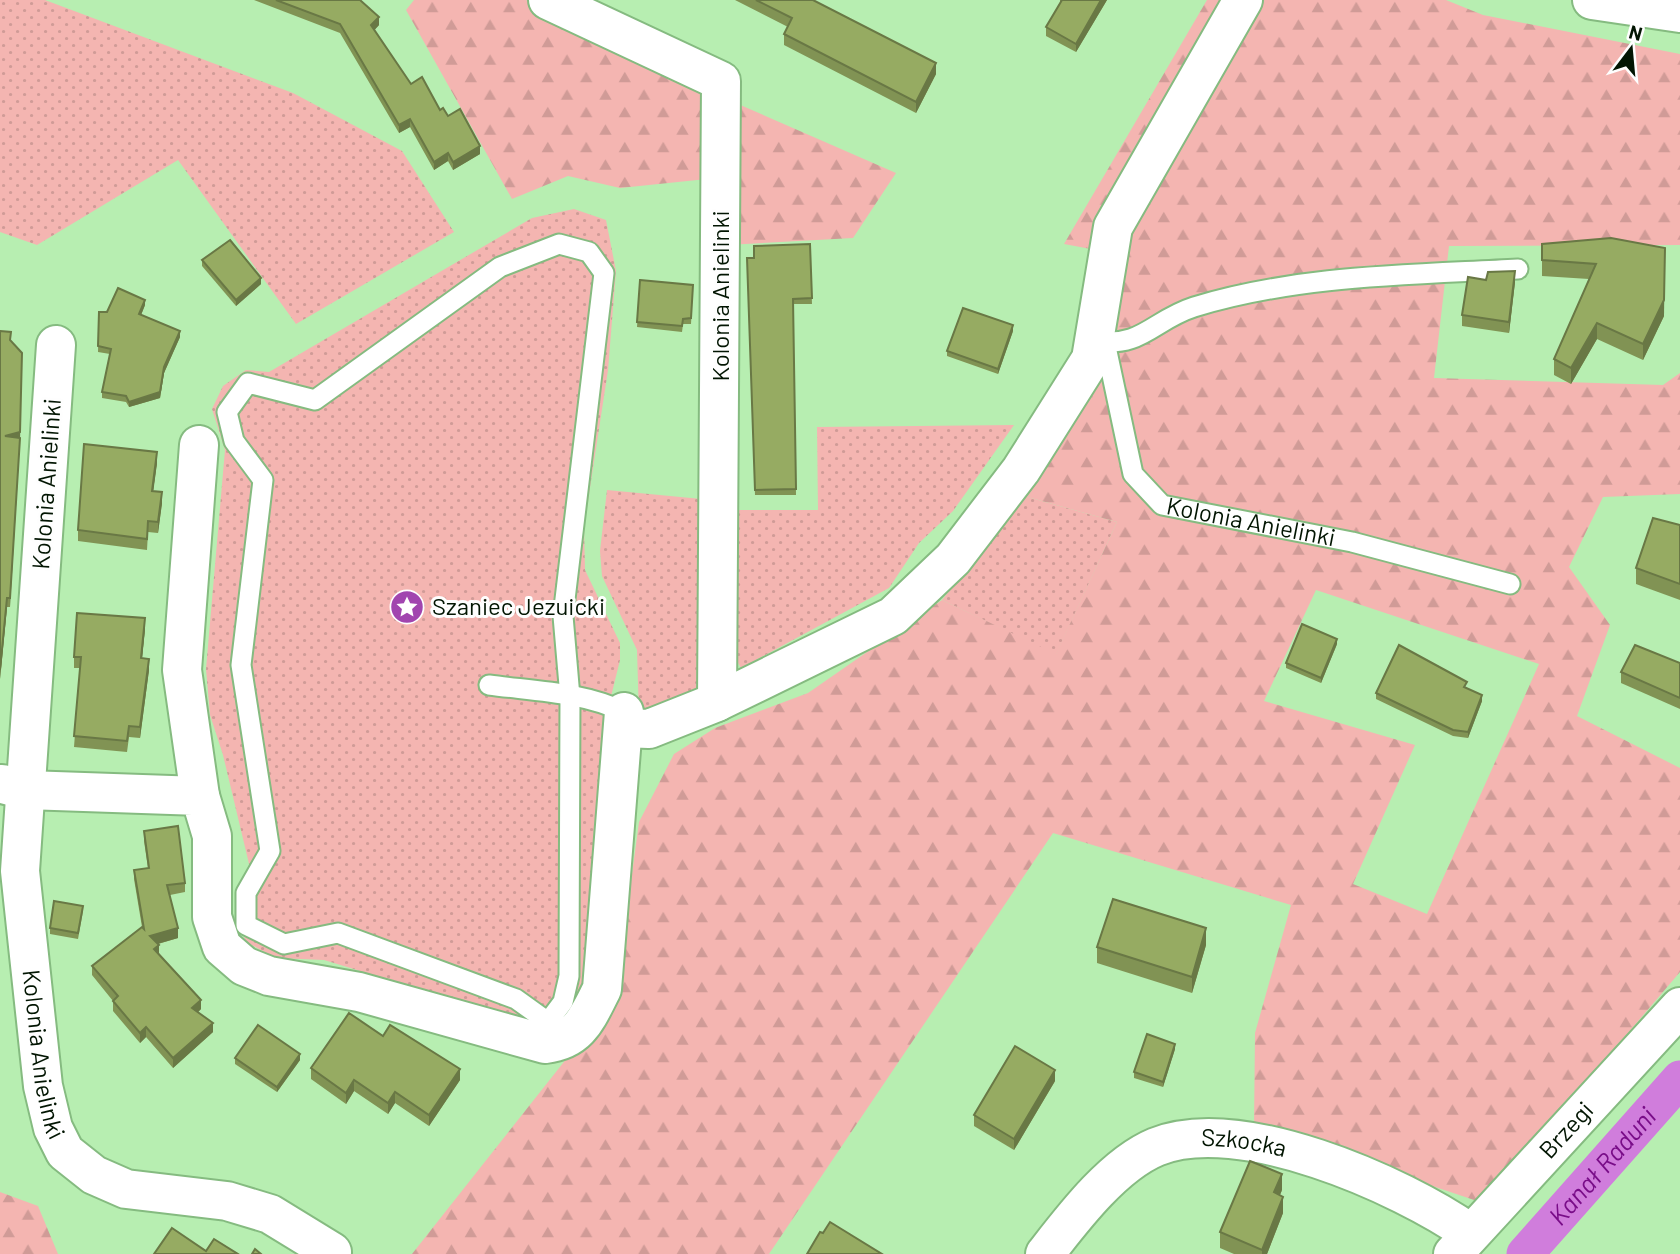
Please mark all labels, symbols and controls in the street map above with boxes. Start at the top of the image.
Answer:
north arrow [1596,14,1666,84]
text: N [1627,19,1645,45]
street label: Kolonia Anielinki [705,210,734,382]
street label: Kolonia Anielinki [25,397,66,570]
street label: Kolonia Anielinki [1164,490,1338,551]
place icon: Szaniec Jezuicki [388,588,426,626]
place label: Szaniec Jezuicki [432,591,605,620]
street label: Kolonia Anielinki [18,968,72,1144]
street label: Brzegi [1532,1095,1599,1164]
water label: Kanał Raduni [1541,1100,1662,1231]
street label: Szkocka [1201,1122,1290,1162]

